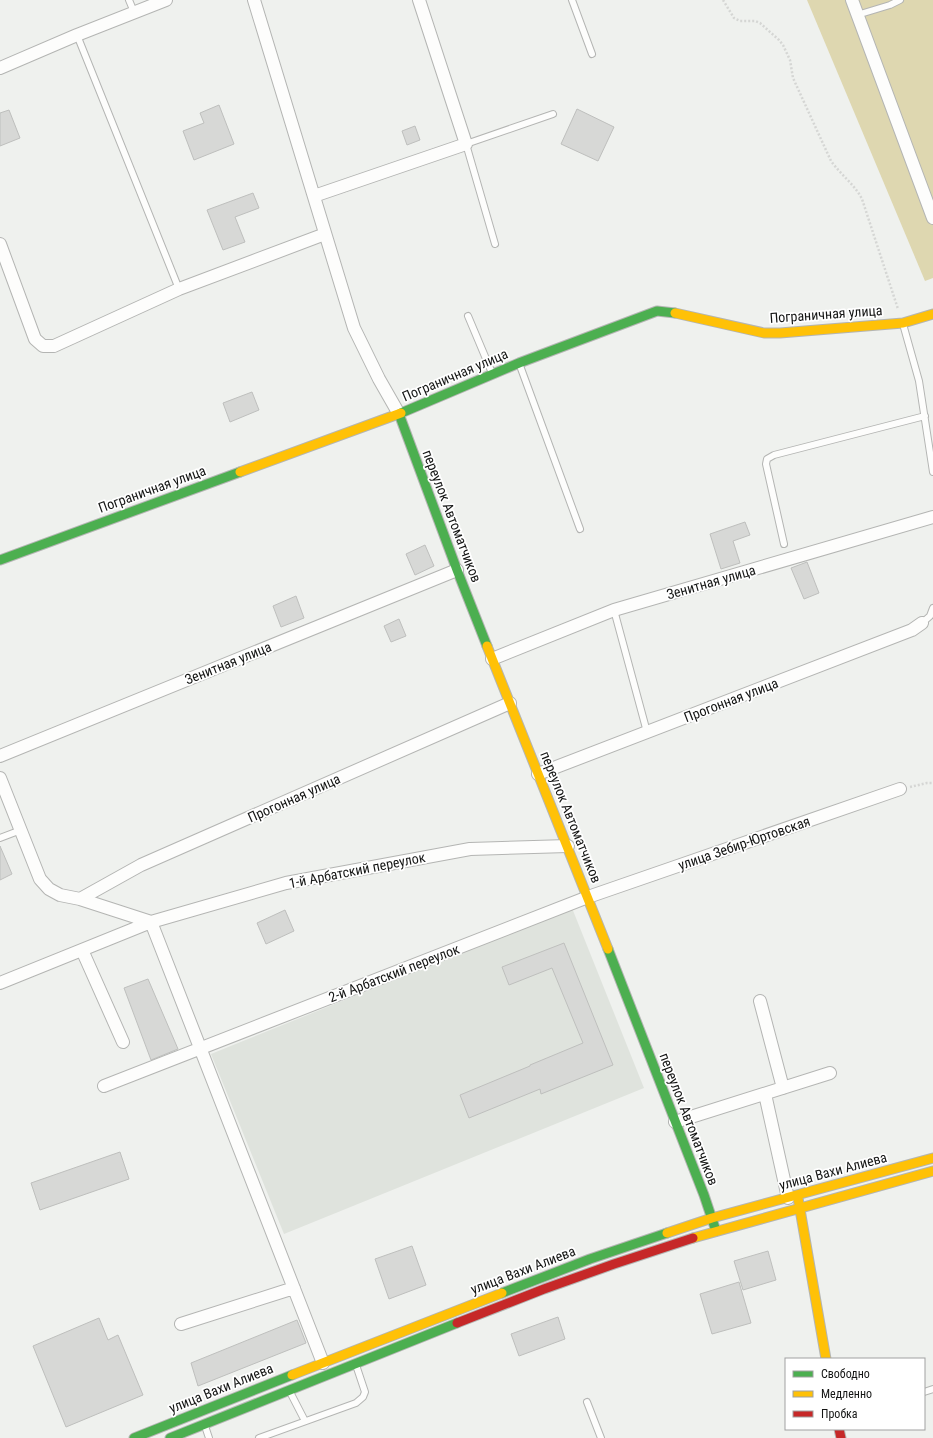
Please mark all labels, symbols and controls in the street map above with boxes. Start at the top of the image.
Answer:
street label: Пограничная улица [769,302,883,326]
street label: Пограничная улица [400,346,510,404]
street label: переулок Автоматчиков [419,448,485,584]
street label: Пограничная улица [96,462,208,516]
street label: Зенитная улица [665,562,757,602]
street label: Зенитная улица [182,638,274,688]
street label: Прогонная улица [682,675,780,725]
street label: переулок Автоматчиков [537,749,605,885]
street label: Прогонная улица [245,770,343,826]
street label: улица Зебир-Юртовская [676,813,812,873]
street label: 1-й Арбатский переулок [287,849,427,891]
street label: 2-й Арбатский переулок [326,941,462,1005]
street label: переулок Автоматчиков [656,1051,722,1187]
street label: улица Вахи Алиева [777,1149,889,1193]
street label: улица Вахи Алиева [468,1243,578,1297]
legend [785,1358,925,1430]
street label: улица Вахи Алиева [167,1360,275,1416]
text: Свободно [821,1367,870,1381]
text: Медленно [821,1387,872,1401]
text: Пробка [821,1407,858,1421]

